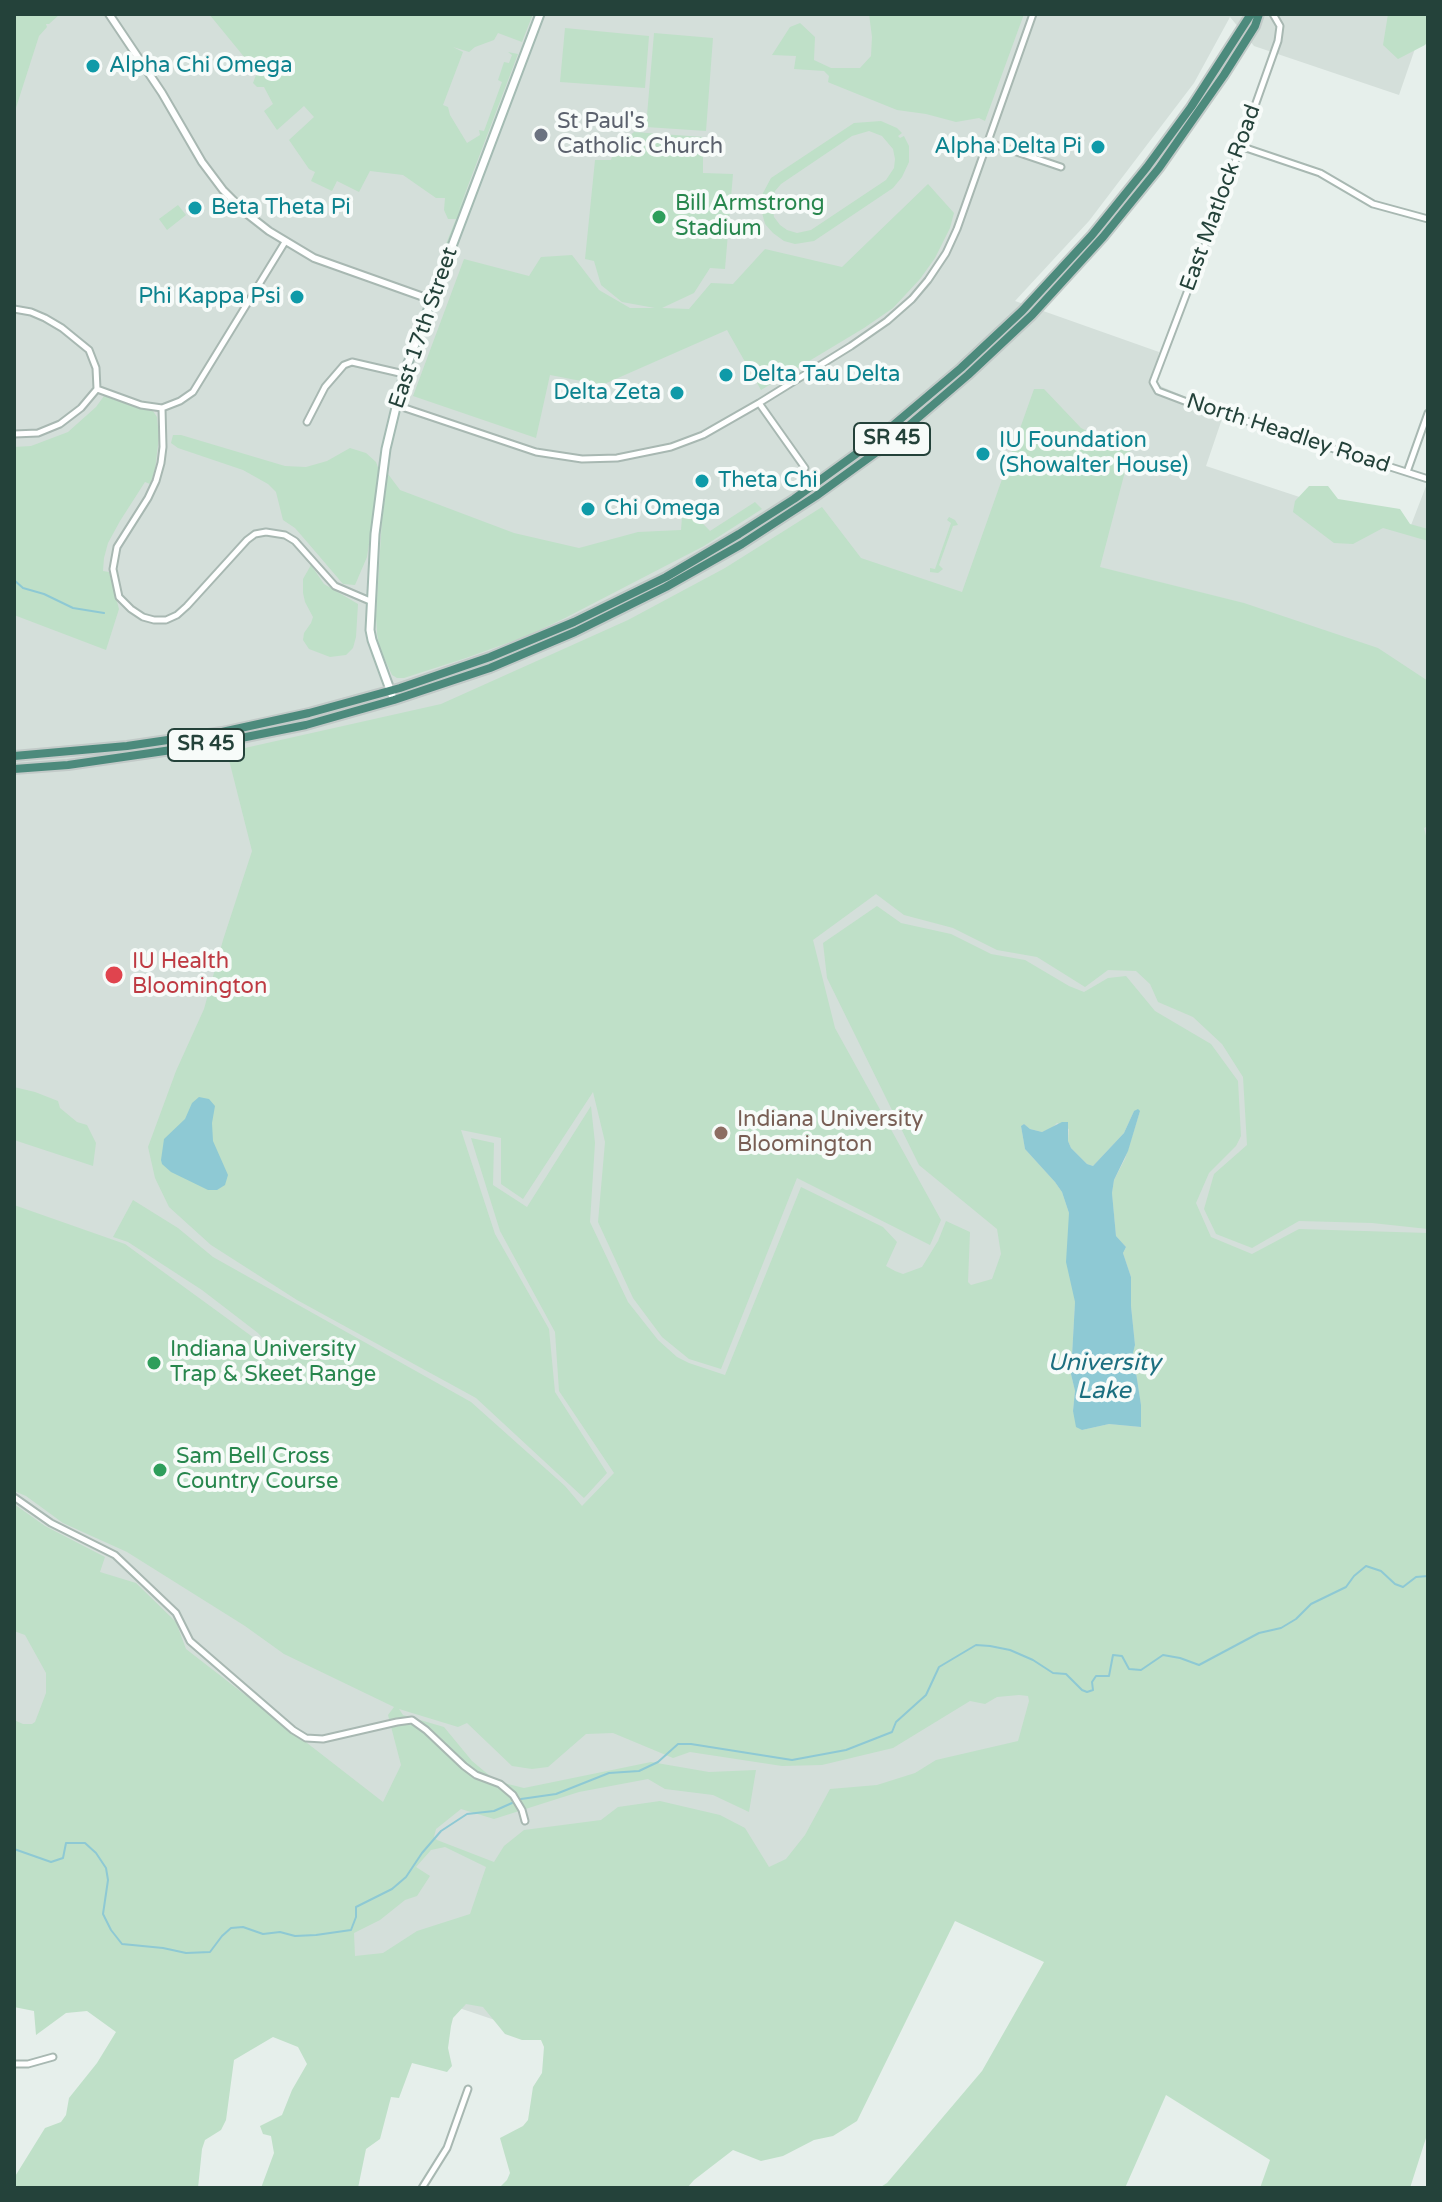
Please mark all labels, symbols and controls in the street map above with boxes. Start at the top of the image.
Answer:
place label: Alpha Chi Omega [109,53,293,79]
marker: Alpha Chi Omega [84,57,102,75]
street label: East Matlock Road [1175,101,1267,295]
place label: St Paul's Catholic Church [557,109,723,160]
marker: St Paul's Catholic Church [532,126,550,144]
place label: Alpha Delta Pi [934,134,1082,160]
marker: Alpha Delta Pi [1089,138,1107,156]
place label: Bill Armstrong Stadium [675,191,825,242]
place label: Beta Theta Pi [211,195,351,221]
marker: Beta Theta Pi [186,199,204,217]
marker: Bill Armstrong Stadium [650,208,668,226]
street label: East 17th Street [384,244,464,412]
place label: Phi Kappa Psi [138,284,281,310]
marker: Phi Kappa Psi [288,288,306,306]
place label: Delta Tau Delta [742,362,900,388]
marker: Delta Tau Delta [717,366,735,384]
place label: Delta Zeta [553,380,661,406]
marker: Delta Zeta [668,384,686,402]
street label: North Headley Road [1183,389,1393,479]
road number: SR 45 [854,423,930,455]
place label: IU Foundation (Showalter House) [999,428,1188,480]
marker: IU Foundation (Showalter House) [974,445,992,463]
place label: Theta Chi [718,468,818,494]
marker: Theta Chi [693,472,711,490]
place label: Chi Omega [604,496,720,522]
marker: Chi Omega [579,500,597,518]
road number: SR 45 [168,729,244,761]
place label: IU Health Bloomington [132,949,267,1000]
marker: IU Health Bloomington [103,964,125,986]
place label: Indiana University Bloomington [737,1107,923,1158]
marker: Indiana University Bloomington [712,1124,730,1142]
place label: Indiana University Trap & Skeet Range [170,1337,376,1388]
water label: University Lake [1047,1350,1161,1406]
marker: Indiana University Trap & Skeet Range [145,1354,163,1372]
place label: Sam Bell Cross Country Course [176,1444,338,1496]
marker: Sam Bell Cross Country Course [151,1461,169,1479]

